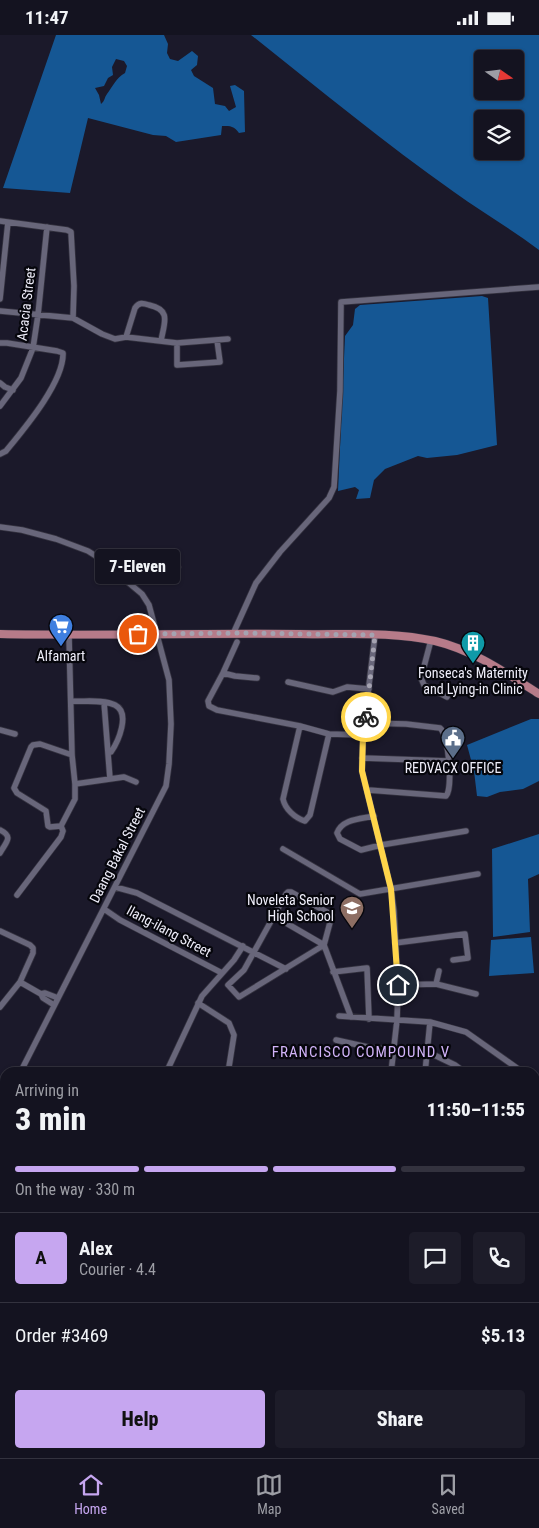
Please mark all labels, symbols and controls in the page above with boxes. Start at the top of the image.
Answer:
text: 11:47 [25,6,69,29]
north arrow [474,50,524,100]
map controls [474,50,524,160]
button: layers [474,110,524,160]
street label: Acacia Street [14,266,38,342]
callout: 7-Eleven [96,549,180,584]
text: 7-Eleven [109,557,166,576]
supermarket icon: Alfamart [48,613,74,647]
pin [117,613,159,655]
icon: bag [124,620,152,648]
building icon: Fonseca's Maternity and Lying-in Clinic [460,630,486,664]
place label: Alfamart [37,648,85,664]
place label: Fonseca's Maternity and Lying-in Clinic [418,665,528,697]
courier [341,692,391,742]
icon: bike [352,703,380,731]
public building icon: REDVACX OFFICE [440,725,466,759]
place label: REDVACX OFFICE [405,760,501,776]
street label: Daang Bakal Street [86,805,148,905]
place label: Noveleta Senior High School [247,892,334,924]
school or university icon: Noveleta Senior High School [339,895,365,929]
street label: Ilang-ilang Street [124,902,214,960]
pin [377,964,419,1006]
icon: home [384,971,412,999]
district label: FRANCISCO COMPOUND V [272,1043,450,1061]
text: Arriving in [15,1081,79,1100]
text: 11:50–11:55 [427,1098,525,1121]
text: 3 min [15,1100,86,1138]
text: On the way · 330 m [15,1180,135,1199]
button: chat [409,1232,461,1284]
button: phone [473,1232,525,1284]
text: Alex [79,1237,113,1260]
text: A [35,1246,47,1269]
text: Courier · 4.4 [79,1260,156,1279]
text: Order #3469 [15,1324,108,1347]
text: $5.13 [481,1324,525,1347]
button: Help [15,1390,265,1448]
button: Share [275,1390,525,1448]
tab: Home [74,1471,107,1517]
tab: Map [255,1471,283,1517]
tab: Saved [432,1471,465,1517]

